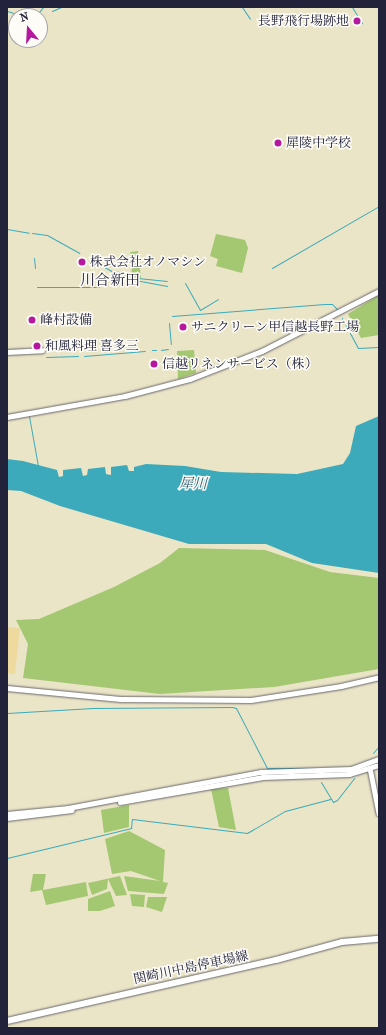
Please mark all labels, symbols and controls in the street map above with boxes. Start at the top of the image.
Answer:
north arrow [8,8,48,48]
text: N [18,10,30,25]
place label: 長野飛行場跡地 [258,13,349,29]
marker: 長野飛行場跡地 [352,16,362,26]
place label: 犀陵中学校 [286,135,351,151]
marker: 犀陵中学校 [273,138,283,148]
place label: 株式会社オノマシン [90,254,207,270]
marker: 株式会社オノマシン [77,257,87,267]
district label: 川合新田 [80,272,140,290]
place label: 峰村設備 [40,312,92,328]
marker: 峰村設備 [27,315,37,325]
place label: サニクリーン甲信越長野工場 [191,319,360,335]
marker: サニクリーン甲信越長野工場 [178,322,188,332]
place label: 和風料理 喜多三 [45,338,139,354]
marker: 和風料理 喜多三 [32,341,42,351]
place label: 信越リネンサービス（株） [162,356,318,372]
marker: 信越リネンサービス（株） [149,359,159,369]
water label: 犀川 [179,475,207,493]
street label: 関崎川中島停車場線 [132,948,250,988]

